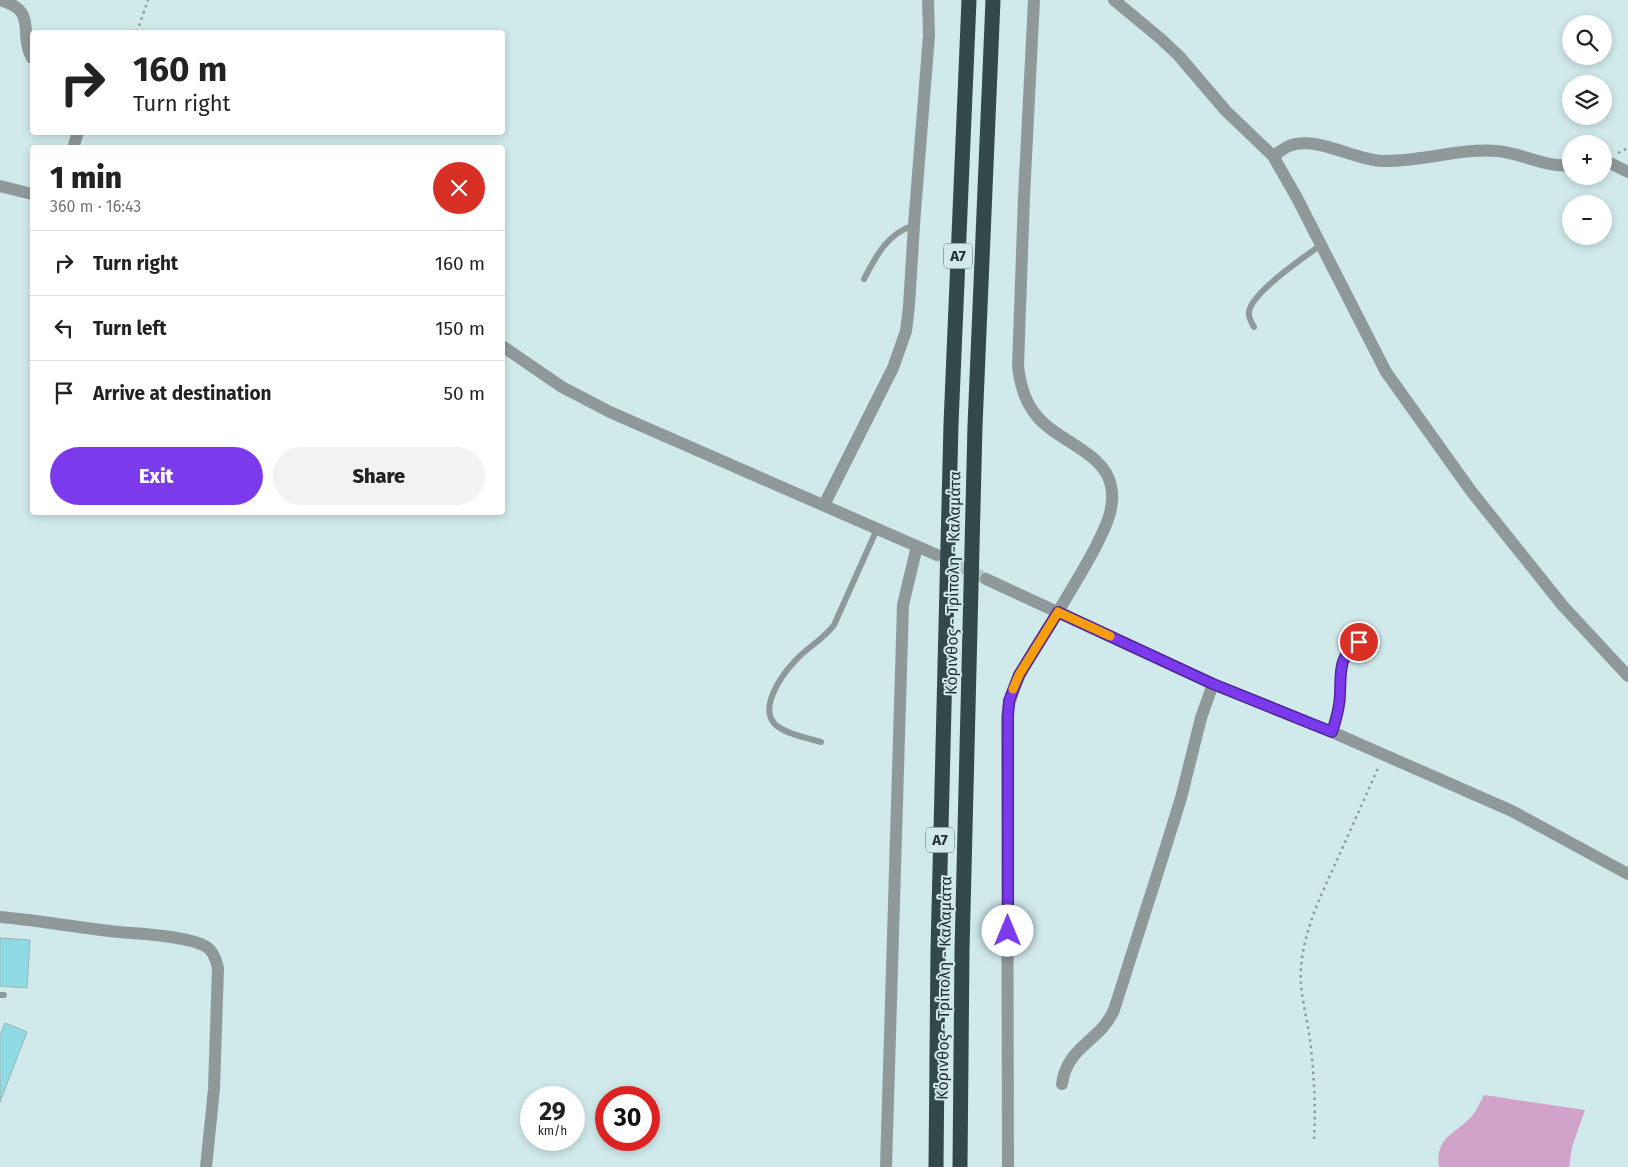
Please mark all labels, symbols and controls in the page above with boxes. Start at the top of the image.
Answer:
map controls [1562,15,1612,245]
button: search [1562,15,1612,65]
text: 160 m [133,48,227,90]
icon: right [50,50,115,115]
button: layers [1562,75,1612,125]
text: Turn right [133,90,230,117]
button: + [1562,135,1612,185]
text: 1 min [50,160,122,196]
button: close [433,162,485,214]
button: − [1562,195,1612,245]
text: 360 m · 16:43 [50,197,141,216]
road number: Α7 [944,244,972,268]
icon: right [50,249,78,277]
text: Turn right [93,252,178,275]
text: 160 m [435,252,485,275]
icon: left [50,314,78,342]
text: Turn left [93,317,167,340]
text: 150 m [435,317,485,340]
icon: arrive [50,379,78,407]
text: Arrive at destination [93,382,272,405]
text: 50 m [444,382,485,405]
button: Exit [50,447,263,505]
button: Share [273,447,485,505]
street label: Κόρινθος - Τρίπολη - Καλαμάτα [942,471,964,695]
pin [1338,621,1380,663]
icon: arrive [1345,628,1373,656]
road number: Α7 [926,828,954,852]
street label: Κόρινθος - Τρίπολη - Καλαμάτα [933,876,955,1100]
position arrow [981,904,1033,956]
speed limit sign: 30 [595,1086,660,1151]
text: 29 [539,1097,566,1127]
text: km/h [538,1124,567,1138]

